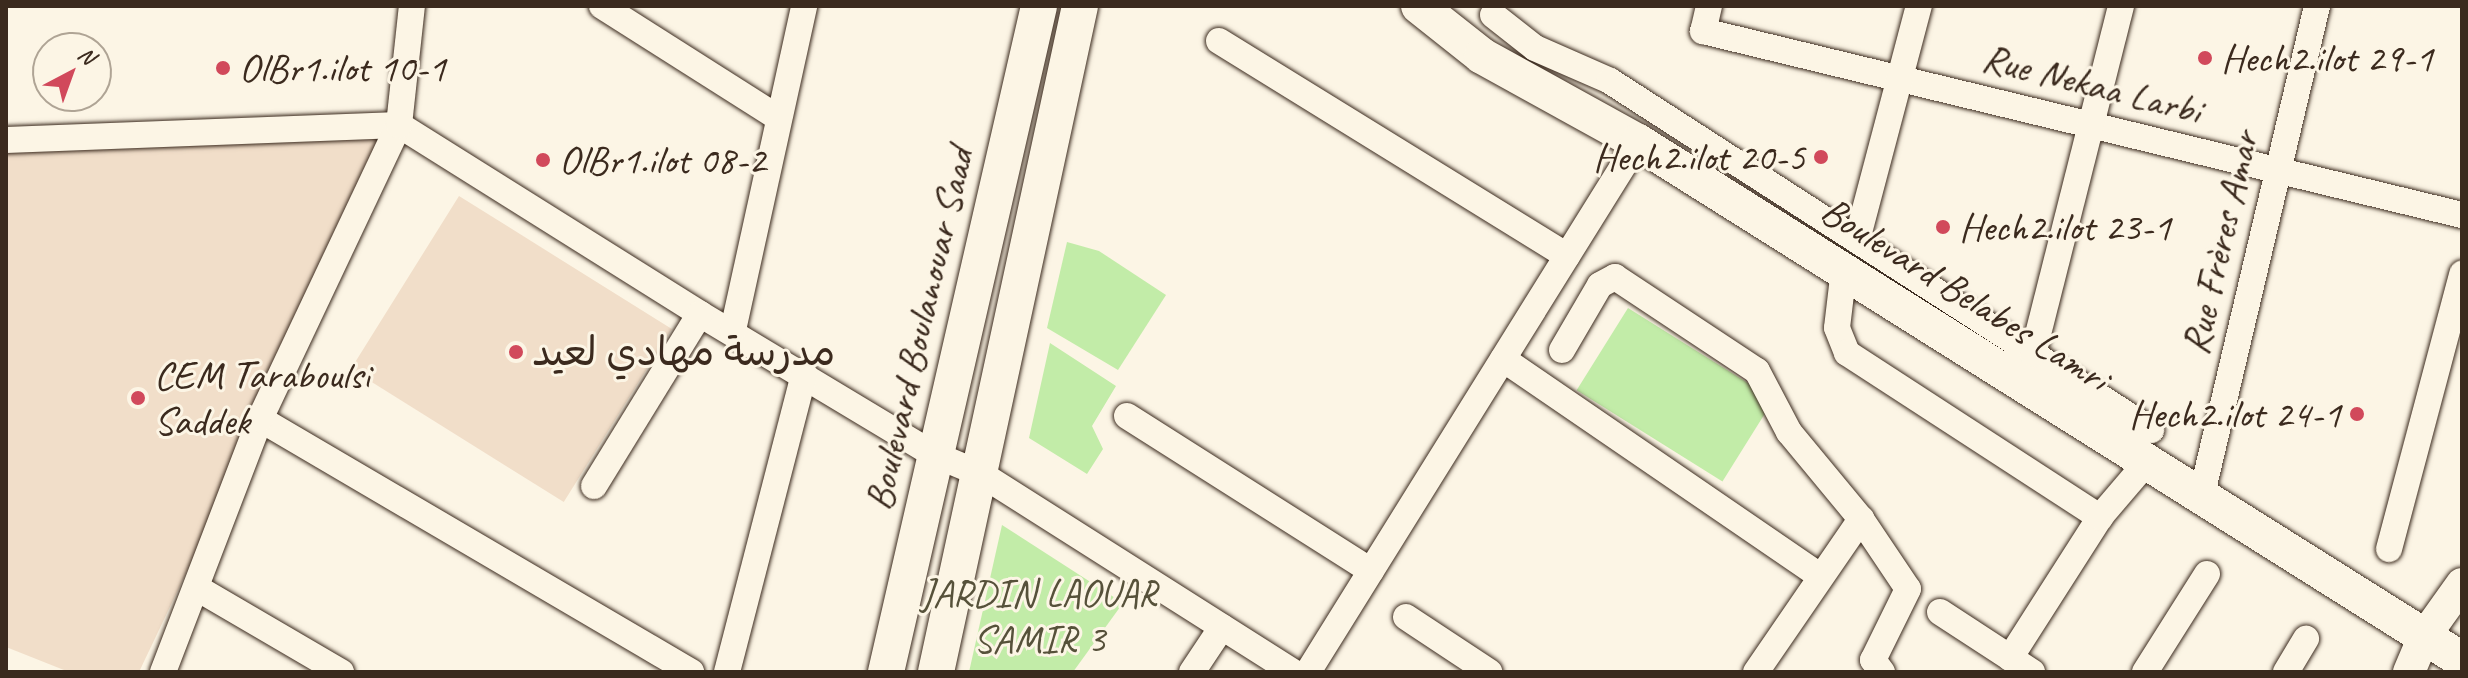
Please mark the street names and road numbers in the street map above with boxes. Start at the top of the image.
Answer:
street label: Rue Nekaa Larbi [1977,33,2207,135]
street label: Rue Frères Amar [2171,127,2269,359]
street label: Boulevard Boulanouar Saad [854,144,984,514]
street label: Boulevard Belabes Lamri [1813,186,2117,402]

